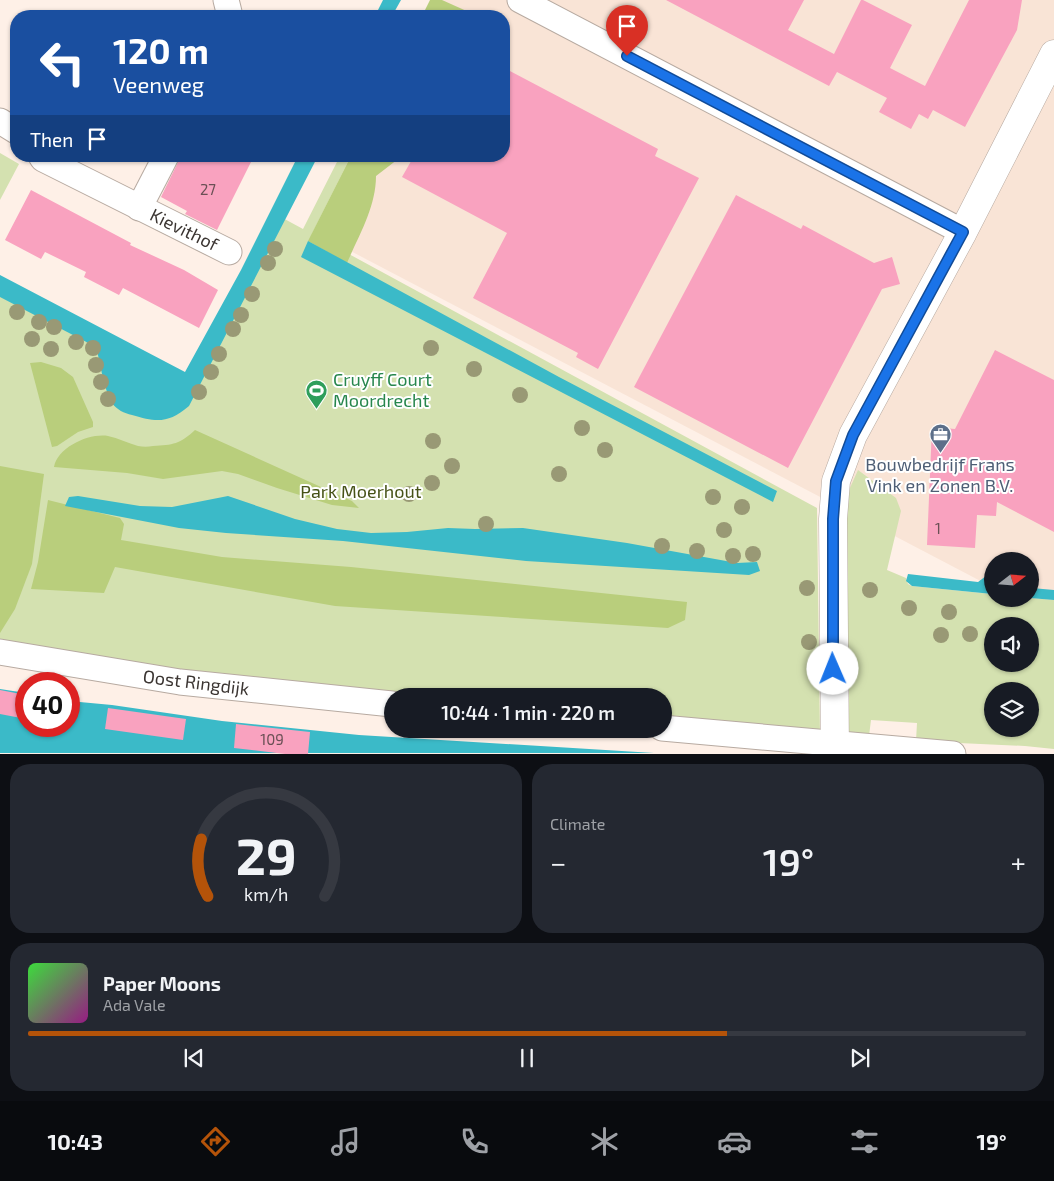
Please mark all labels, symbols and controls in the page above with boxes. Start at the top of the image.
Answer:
pin [606,5,648,56]
icon: arrive [613,12,641,40]
text: 120 m [113,29,209,71]
icon: left [30,30,95,95]
text: Veenweg [113,71,204,97]
icon: arrive [83,125,111,153]
text: Then [30,128,73,151]
house number: 27 [200,180,216,198]
street label: Kievithof [147,203,223,256]
place label: Cruyff Court Moordrecht [333,368,432,411]
sports icon: Cruyff Court Moordrecht [305,378,329,409]
office icon: Bouwbedrijf Frans Vink en Zonen B.V. [928,423,952,454]
place label: Bouwbedrijf Frans Vink en Zonen B.V. [865,453,1015,496]
park label: Park Moerhout [300,480,422,502]
house number: 1 [935,519,941,537]
north arrow [984,552,1039,608]
map controls [984,552,1039,737]
button: sound [984,617,1039,672]
position arrow [806,642,858,694]
street label: Oost Ringdijk [142,665,250,699]
speed limit sign: 40 [15,672,80,737]
button: layers [984,682,1039,737]
text: 10:44 · 1 min · 220 m [441,701,615,724]
house number: 109 [260,730,284,748]
text: Climate [550,814,605,833]
text: 29 [236,823,296,885]
text: 19° [763,838,814,884]
text: − [550,845,566,879]
text: + [1011,845,1026,879]
text: km/h [244,883,288,905]
text: Paper Moons [103,972,221,995]
text: Ada Vale [103,995,166,1014]
icon: previous [180,1044,208,1072]
icon: pause [513,1044,541,1072]
icon: next [846,1044,874,1072]
icon: directions [198,1124,233,1159]
icon: music [328,1124,363,1159]
icon: phone [457,1124,492,1159]
icon: climate [587,1124,622,1159]
icon: car [717,1124,752,1159]
icon: filters [847,1124,882,1159]
text: 10:43 [47,1128,103,1154]
text: 19° [977,1128,1007,1154]

